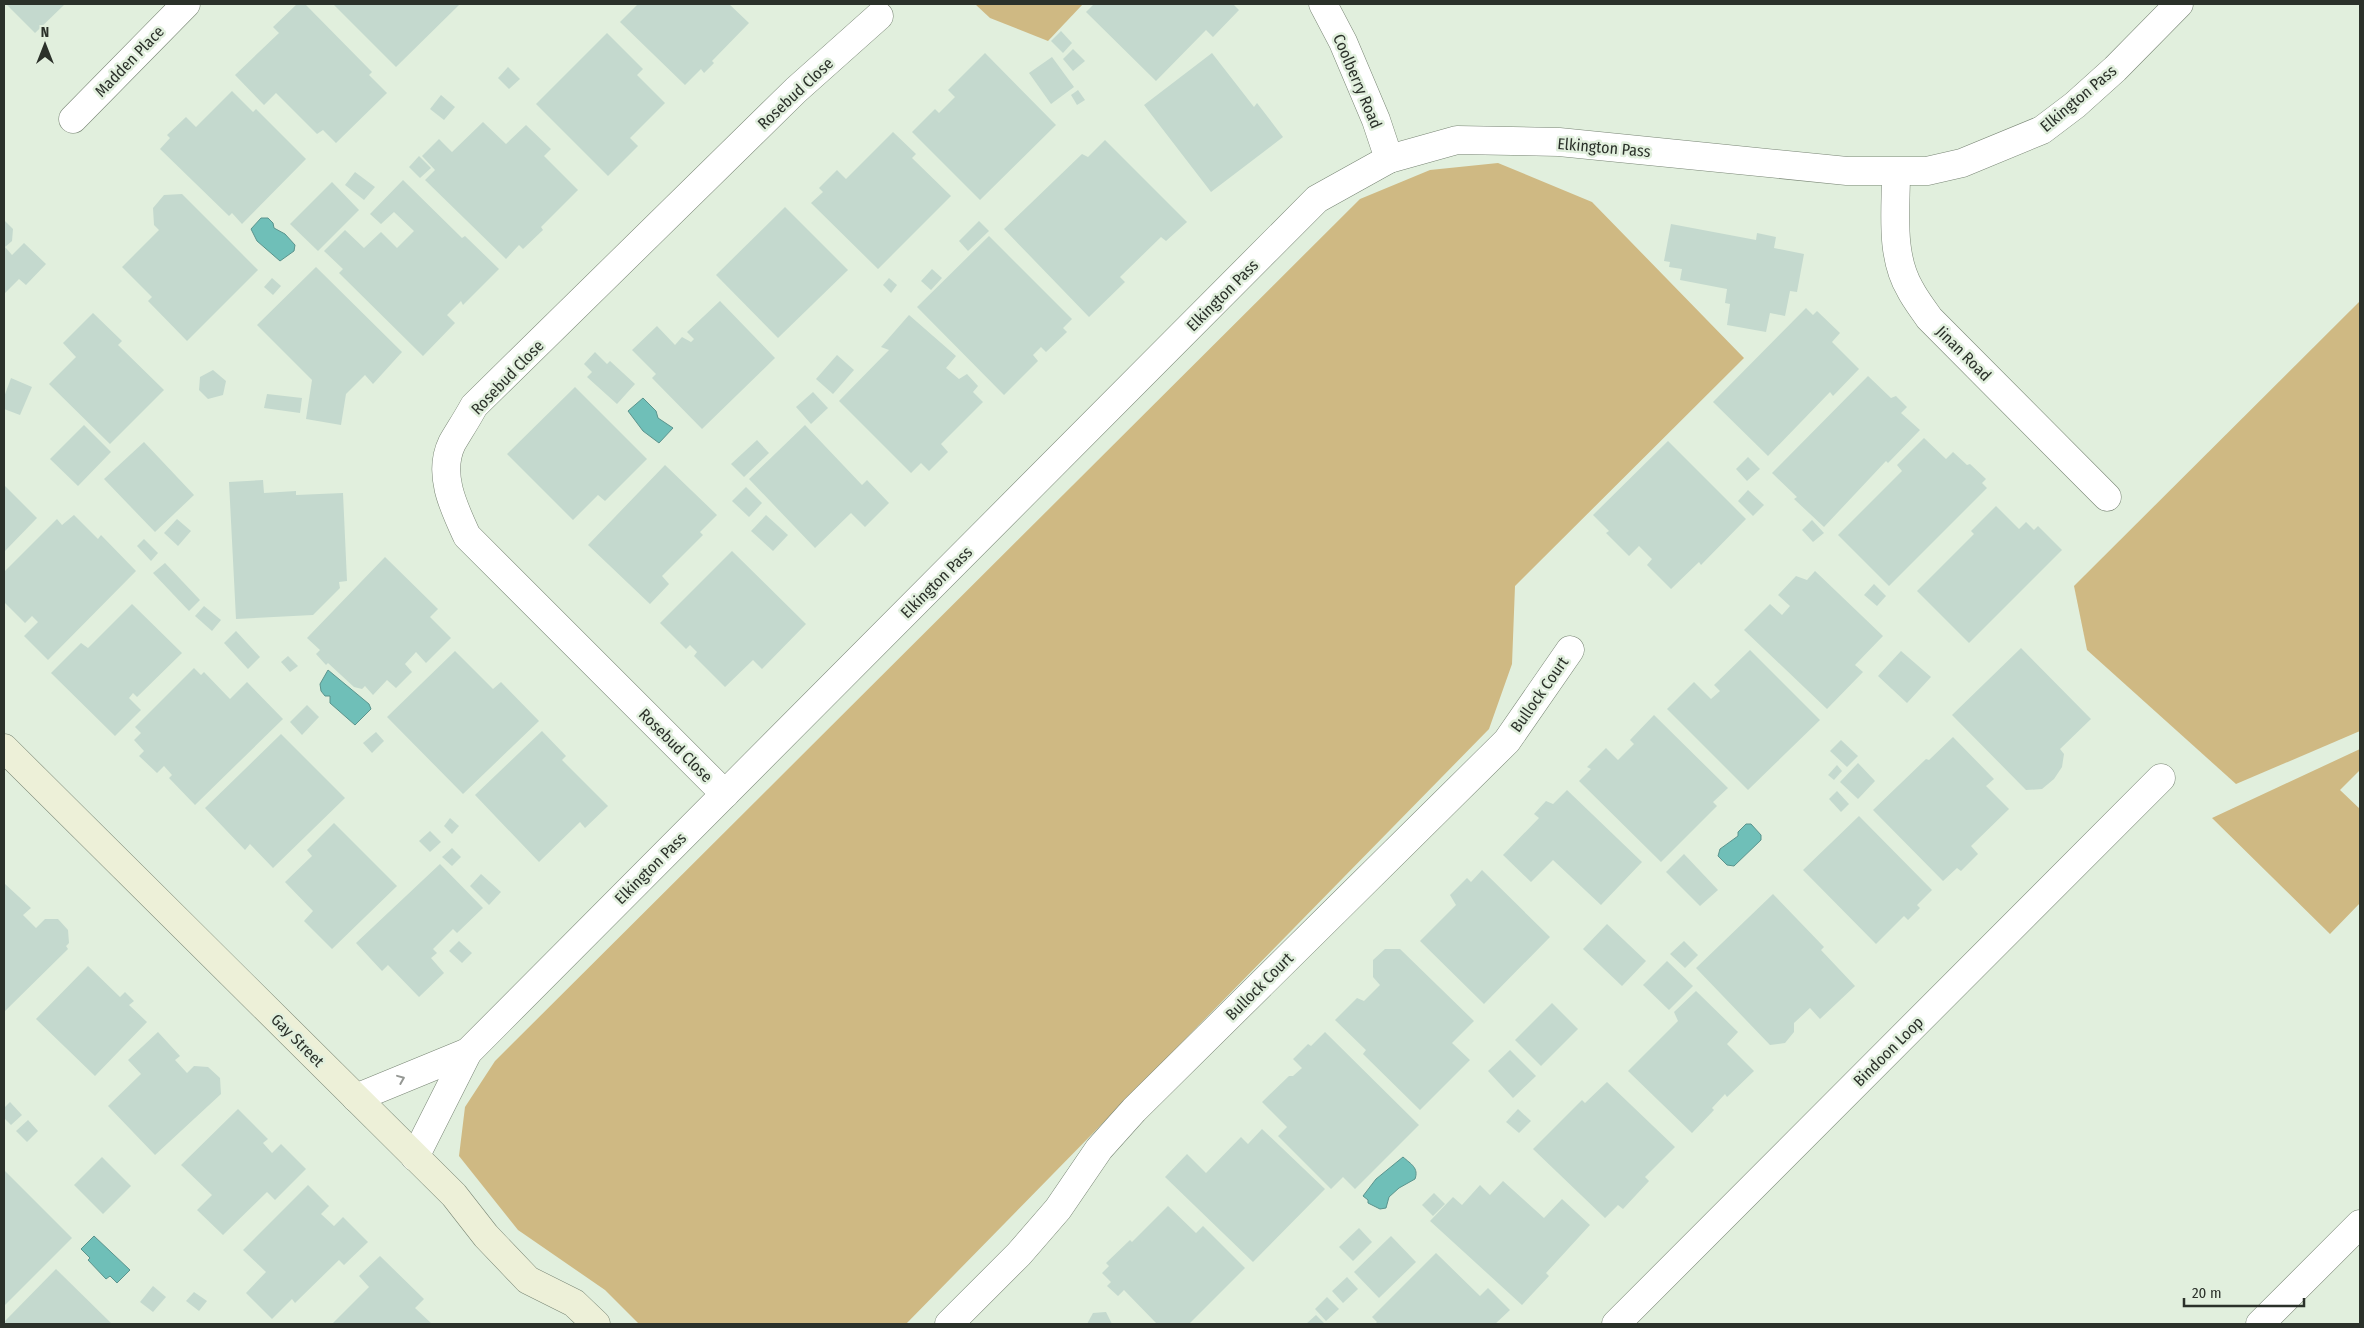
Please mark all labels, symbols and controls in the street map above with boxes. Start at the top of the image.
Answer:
north arrow [20,20,70,70]
street label: Madden Place [91,22,168,101]
text: N [41,24,49,41]
street label: Coolberry Road [1329,31,1386,131]
street label: Rosebud Close [754,54,837,133]
street label: Elkington Pass [2036,61,2120,136]
street label: Elkington Pass [1557,134,1651,161]
street label: Elkington Pass [1183,255,1262,335]
street label: Jinan Road [1932,322,1995,385]
street label: Rosebud Close [467,336,548,419]
street label: Elkington Pass [897,542,976,622]
street label: Bullock Court [1507,652,1573,736]
street label: Rosebud Close [635,705,716,786]
street label: Elkington Pass [611,828,690,908]
street label: Bullock Court [1222,948,1298,1024]
street label: Gay Street [267,1010,329,1071]
street label: Bindoon Loop [1849,1012,1927,1090]
one-way arrow [396,1075,405,1085]
scale bar [2184,1276,2304,1308]
text: 20 m [2192,1284,2222,1302]

